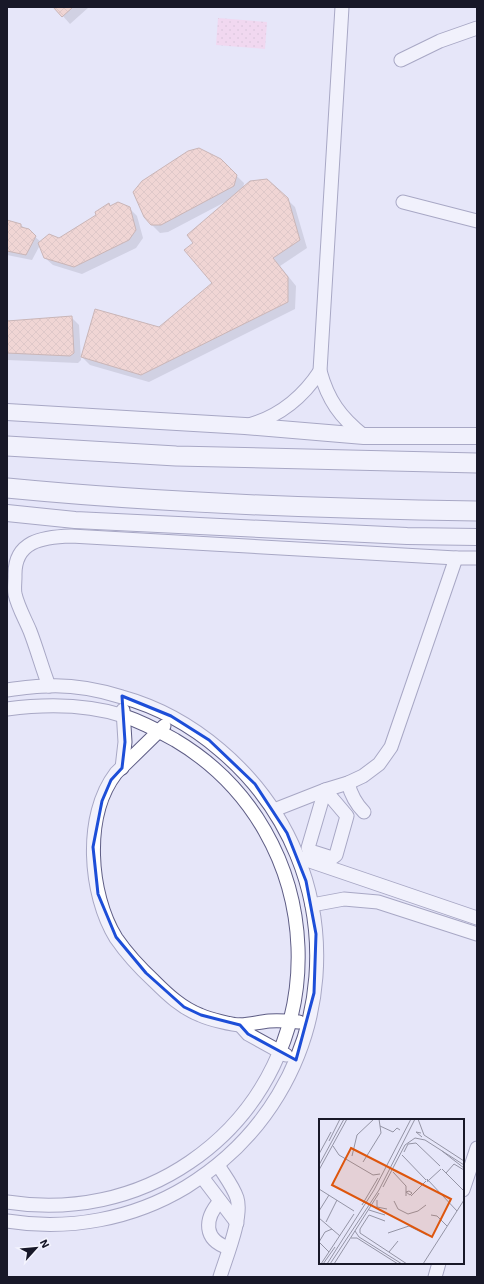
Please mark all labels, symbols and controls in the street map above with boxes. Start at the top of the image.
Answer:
inset map [319,1119,464,1264]
north arrow [16,1228,56,1268]
text: N [37,1237,52,1250]

